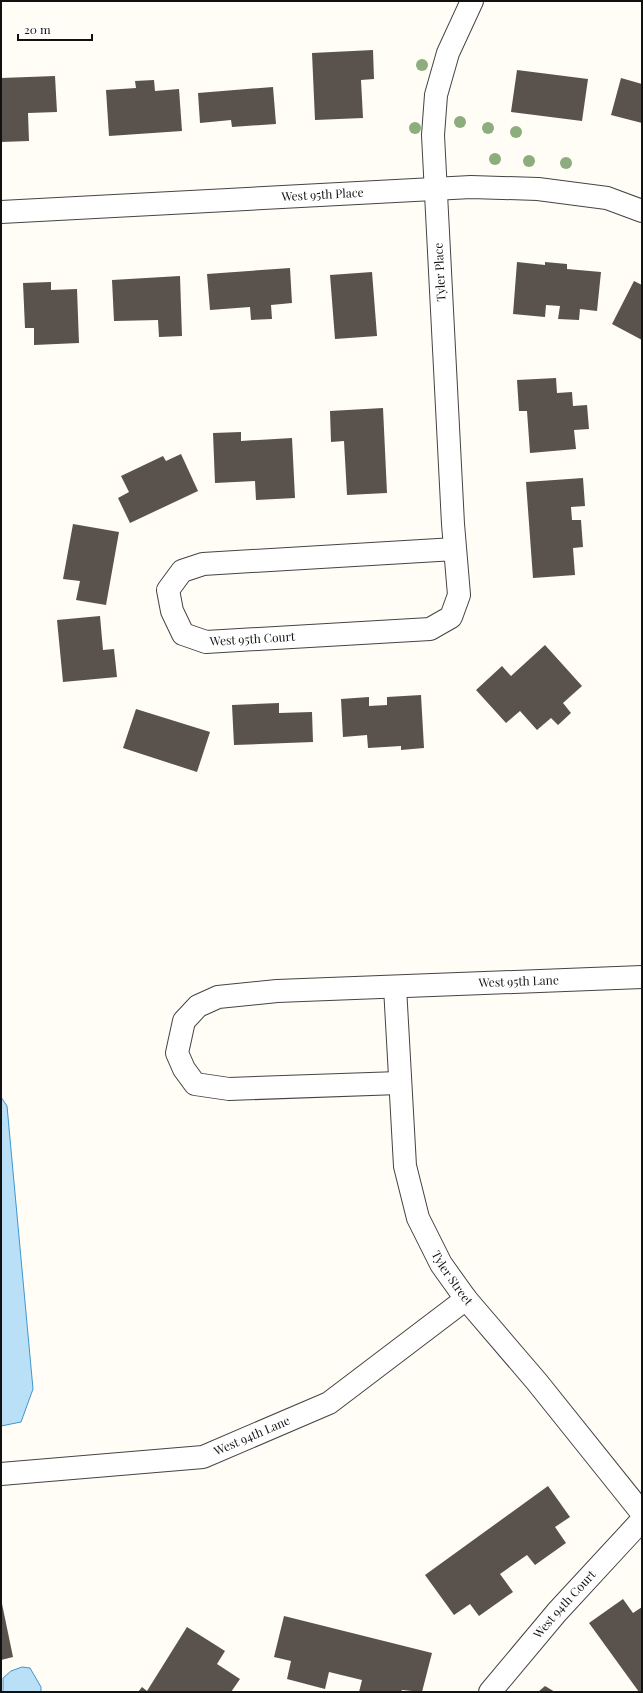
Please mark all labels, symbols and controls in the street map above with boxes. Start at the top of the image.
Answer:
scale bar [18,16,92,42]
text: 20 m [24,21,51,37]
street label: West 95th Place [280,184,364,204]
street label: Tyler Place [429,242,449,302]
street label: West 95th Court [208,628,296,649]
street label: West 95th Lane [477,971,559,990]
street label: Tyler Street [429,1248,477,1309]
street label: West 94th Lane [210,1412,292,1459]
street label: West 94th Court [529,1566,599,1642]

